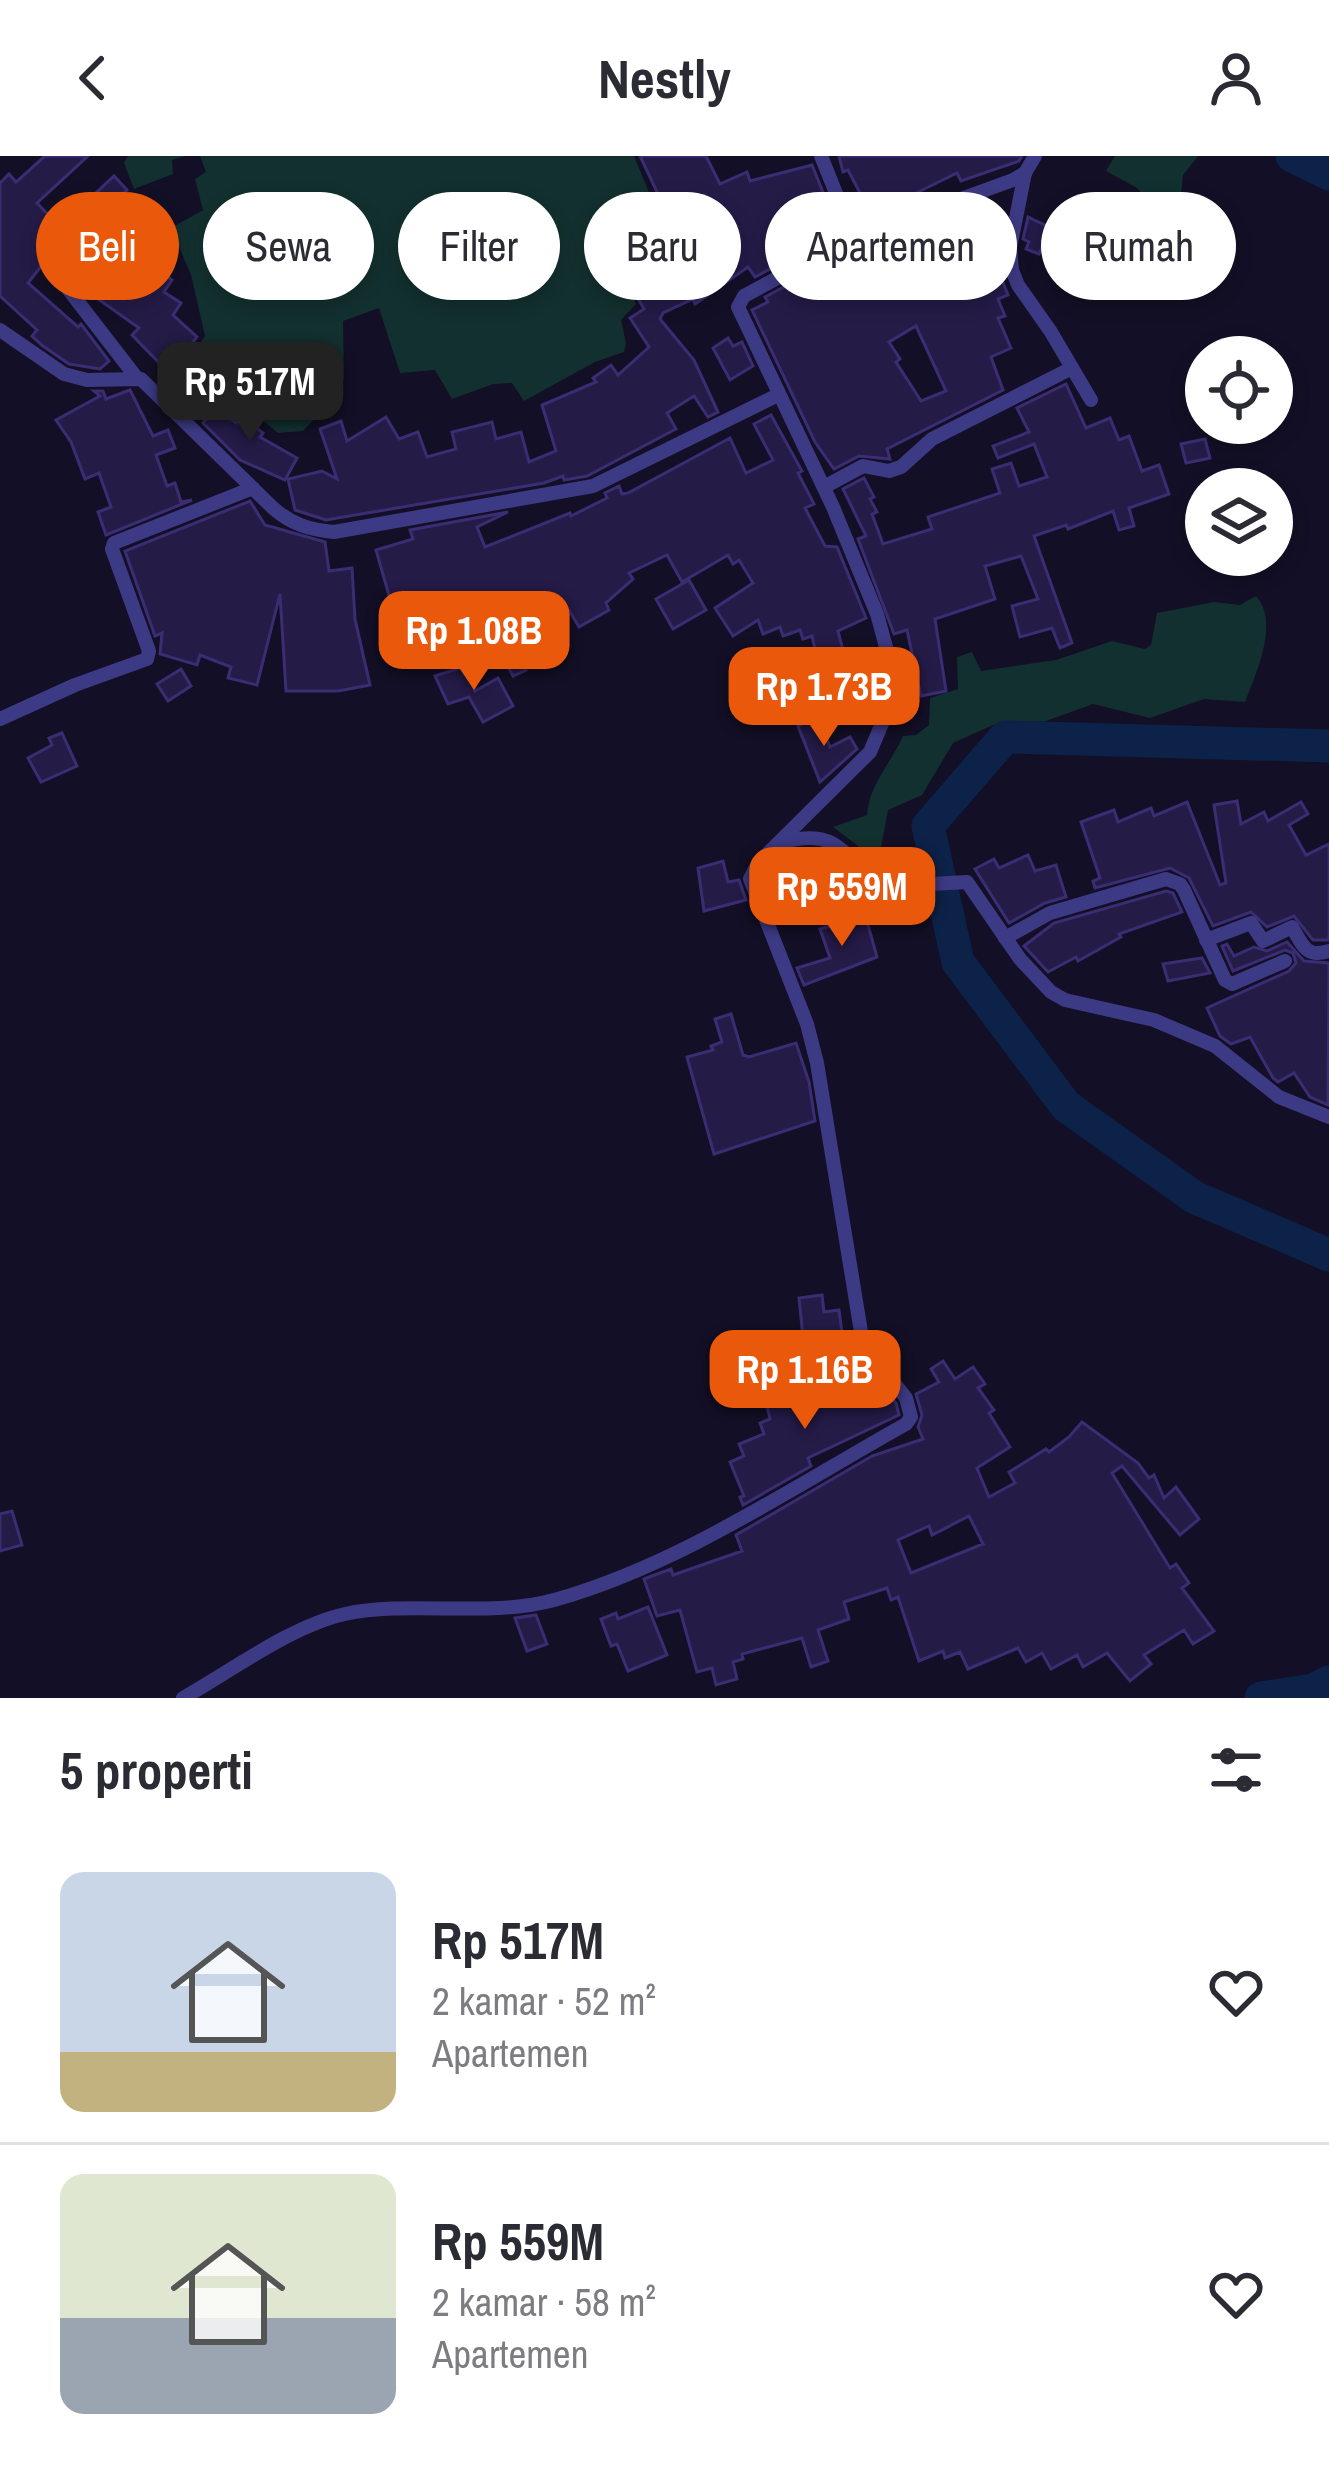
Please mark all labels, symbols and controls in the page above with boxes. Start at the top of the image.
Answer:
text: Nestly [598,42,731,115]
icon: back [60,45,126,111]
icon: person [1203,45,1269,111]
chip: Beli [36,192,179,300]
chip: Sewa [203,192,374,300]
chip: Filter [398,192,560,300]
chip: Baru [584,192,741,300]
chip: Apartemen [765,192,1017,300]
chip: Rumah [1041,192,1236,300]
map controls [1185,336,1293,576]
button: locate [1185,336,1293,444]
pin: Rp 517M [139,342,361,444]
text: Rp 517M [184,355,316,407]
button: layers [1185,468,1293,576]
pin: Rp 1.08B [350,591,598,693]
text: Rp 1.08B [406,604,542,656]
pin: Rp 1.73B [700,647,948,749]
text: Rp 1.73B [756,660,892,712]
pin: Rp 559M [731,847,953,949]
text: Rp 559M [776,860,908,912]
pin: Rp 1.16B [681,1330,929,1432]
text: Rp 1.16B [737,1343,873,1395]
text: 5 properti [60,1736,253,1805]
icon: filters [1203,1737,1269,1803]
text: Rp 517M [432,1906,604,1975]
icon: home [156,1920,300,2064]
icon: heart [1203,1959,1269,2025]
text: 2 kamar · 52 m² [432,1975,656,2027]
text: Apartemen [432,2027,588,2079]
text: Rp 559M [432,2207,604,2276]
icon: home [156,2222,300,2366]
icon: heart [1203,2261,1269,2327]
text: 2 kamar · 58 m² [432,2276,656,2328]
text: Apartemen [432,2328,588,2380]

